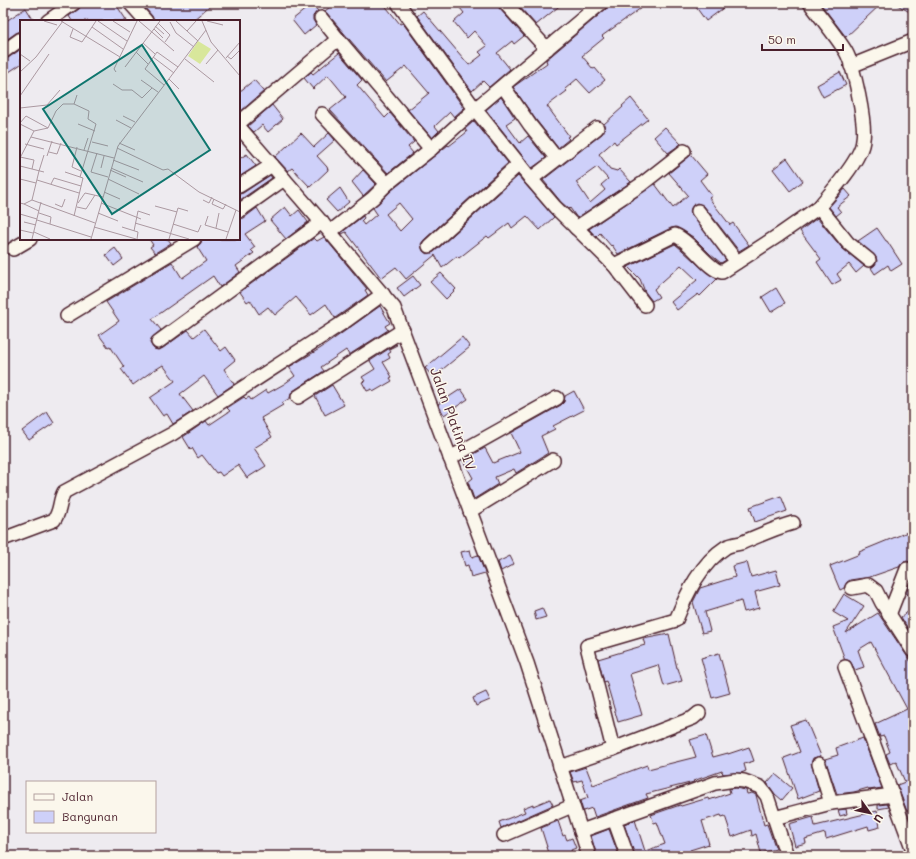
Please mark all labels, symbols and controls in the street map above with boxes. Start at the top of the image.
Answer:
inset map [20,20,240,240]
scale bar [762,26,843,52]
text: 50 m [768,31,796,47]
street label: Jalan Platina IV [426,365,481,473]
legend [26,781,156,833]
text: Jalan [62,788,93,804]
north arrow [850,793,890,833]
text: Bangunan [62,808,118,824]
text: U [870,811,887,826]

